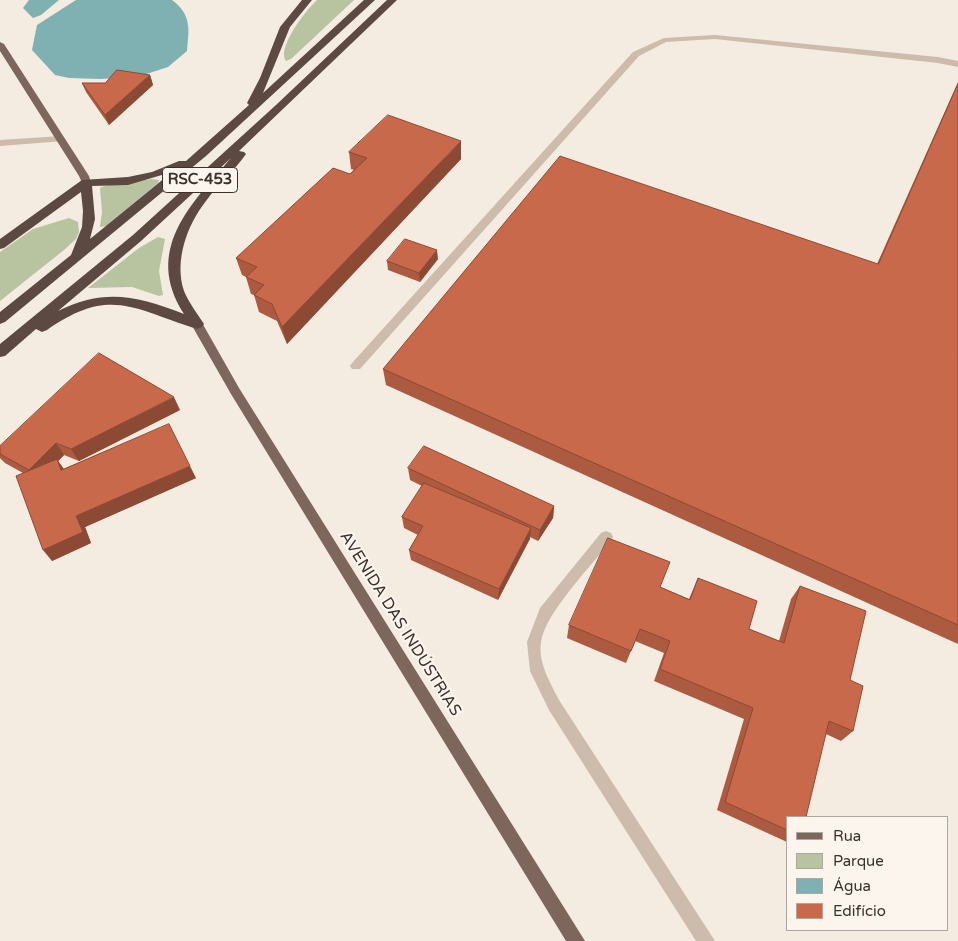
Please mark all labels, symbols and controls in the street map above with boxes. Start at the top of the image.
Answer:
road number: RSC-453 [162,168,238,192]
street label: AVENIDA DAS INDÚSTRIAS [335,528,465,720]
legend [786,816,948,931]
text: Rua [833,827,861,845]
text: Parque [833,852,884,870]
text: Água [833,877,871,895]
text: Edifício [833,902,886,920]

